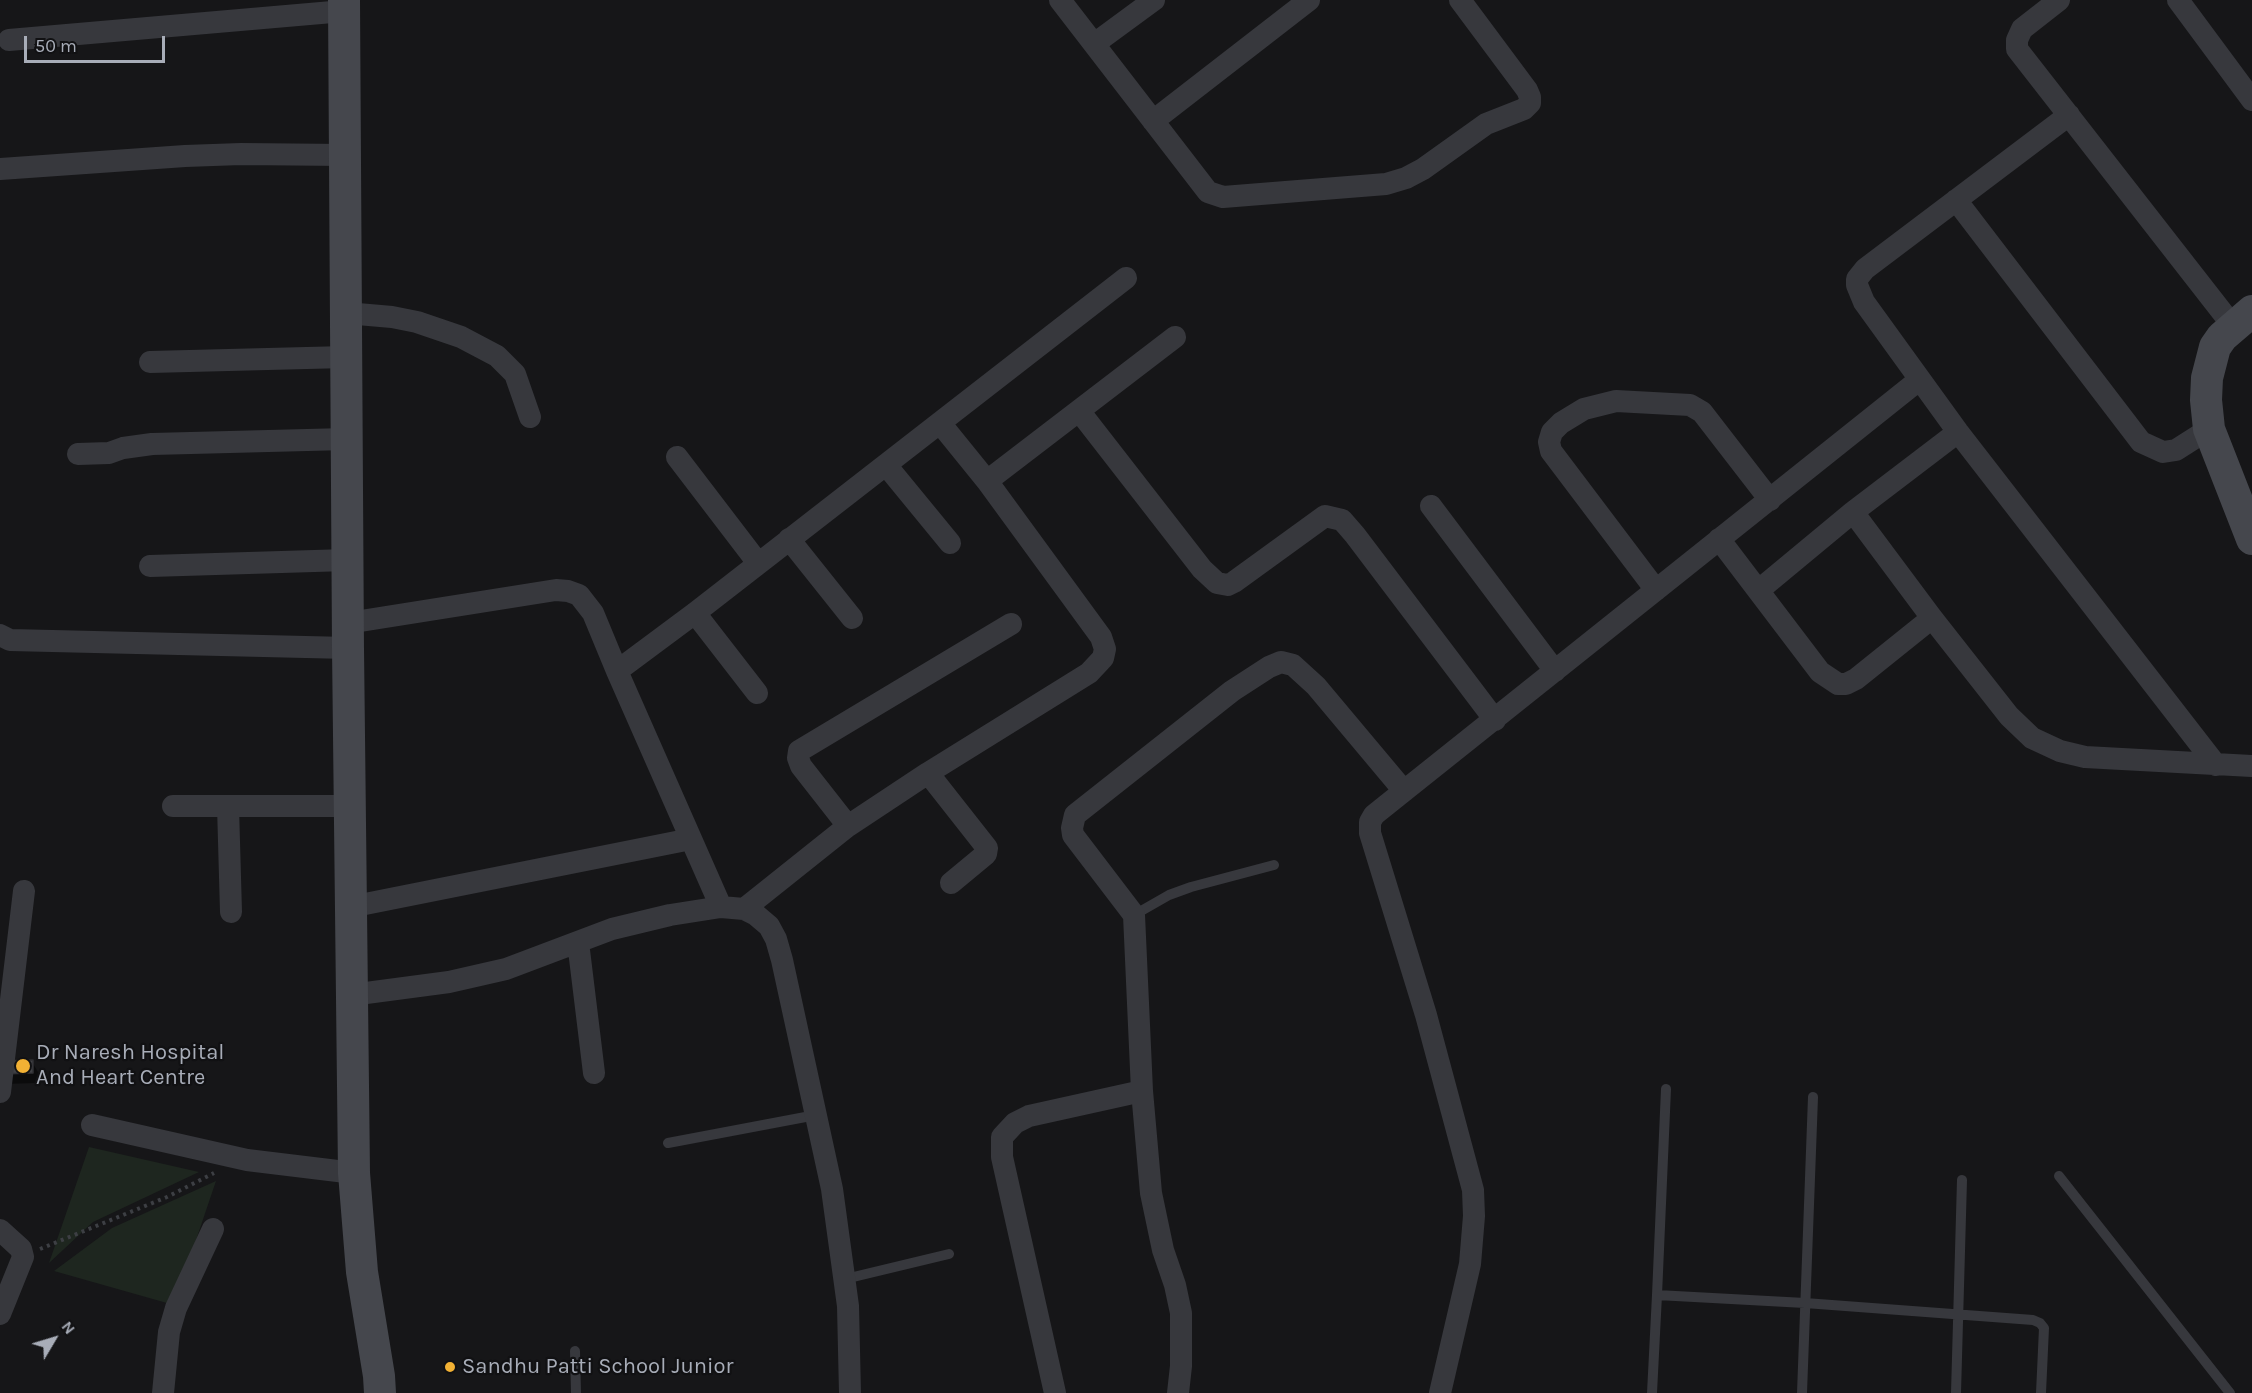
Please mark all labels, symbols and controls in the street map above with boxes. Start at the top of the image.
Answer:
scale bar [27,24,168,62]
text: 50 m [35,35,77,57]
place label: Dr Naresh Hospital And Heart Centre [36,1040,224,1092]
marker: Dr Naresh Hospital And Heart Centre [14,1057,32,1075]
north arrow [24,1309,84,1369]
text: N [58,1317,80,1338]
place label: Sandhu Patti School Junior [462,1354,734,1380]
marker: Sandhu Patti School Junior [443,1360,457,1374]

